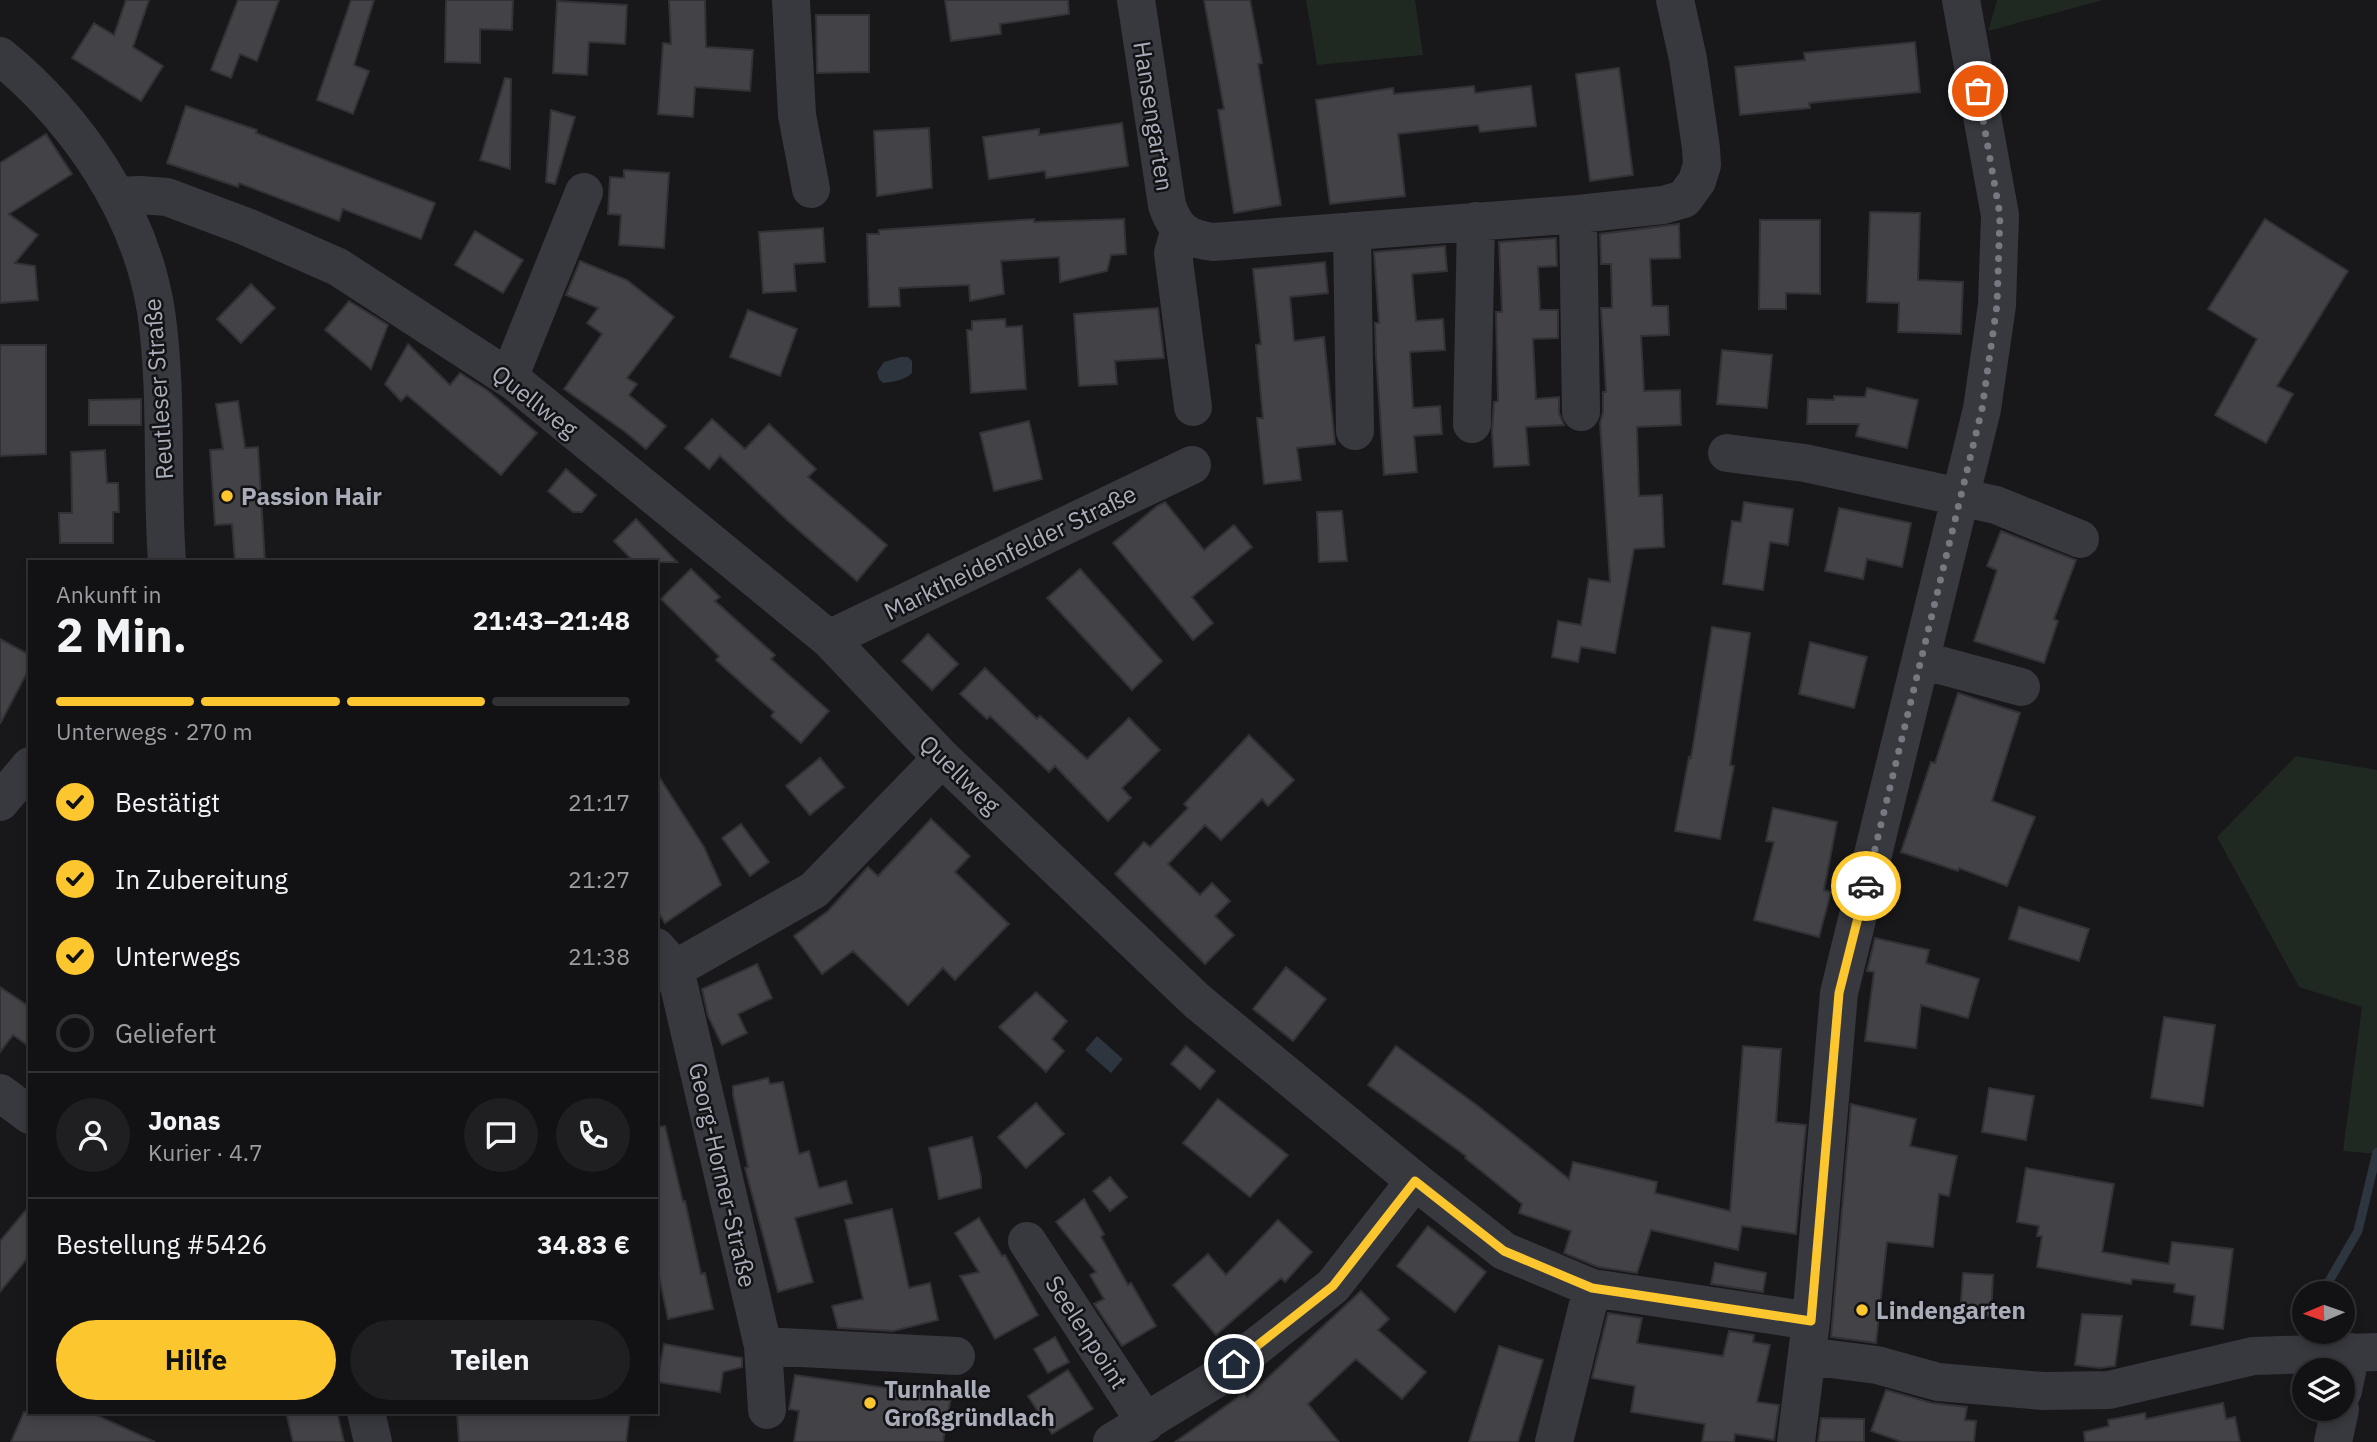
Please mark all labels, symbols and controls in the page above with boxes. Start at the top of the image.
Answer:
street label: Hansengarten [1126,39,1182,193]
pin [1948,61,2008,121]
icon: bag [1959,72,1997,110]
street label: Reutleser Straße [136,297,180,481]
street label: Quellweg [485,357,585,445]
street label: Marktheidenfelder Straße [879,477,1141,627]
place label: Passion Hair [241,480,382,512]
marker: Passion Hair [219,488,235,504]
text: Ankunft in [56,579,162,609]
text: 21:43–21:48 [473,603,630,637]
text: 2 Min. [56,605,187,665]
text: Unterwegs · 270 m [56,716,253,746]
street label: Quellweg [913,727,1008,821]
icon: check [56,783,94,821]
text: Bestätigt [115,785,220,819]
text: 21:17 [568,787,630,817]
courier [1831,851,1901,921]
icon: check [56,860,94,898]
text: In Zubereitung [115,862,288,896]
text: 21:27 [568,864,630,894]
icon: car [1847,867,1885,905]
icon: check [56,937,94,975]
text: Unterwegs [115,939,241,973]
text: 21:38 [568,941,630,971]
text: Geliefert [115,1016,217,1050]
street label: Georg-Horner-Straße [682,1060,764,1290]
button: person [56,1098,130,1172]
button: chat [464,1098,538,1172]
button: phone [556,1098,630,1172]
text: Jonas [148,1103,221,1137]
text: Kurier · 4.7 [148,1137,263,1167]
text: Bestellung #5426 [56,1227,267,1261]
text: 34.83 € [537,1227,630,1261]
street label: Seelenpoint [1038,1269,1136,1395]
north arrow [2292,1281,2356,1344]
map controls [2292,1281,2355,1421]
place label: Lindengarten [1876,1294,2026,1326]
marker: Lindengarten [1854,1302,1870,1318]
button: Hilfe [56,1320,336,1400]
button: Teilen [350,1320,630,1400]
pin [1204,1334,1264,1394]
icon: home [1215,1345,1253,1383]
button: layers [2292,1358,2355,1421]
place label: Turnhalle Großgründlach [884,1373,1055,1433]
marker: Turnhalle Großgründlach [862,1395,878,1411]

